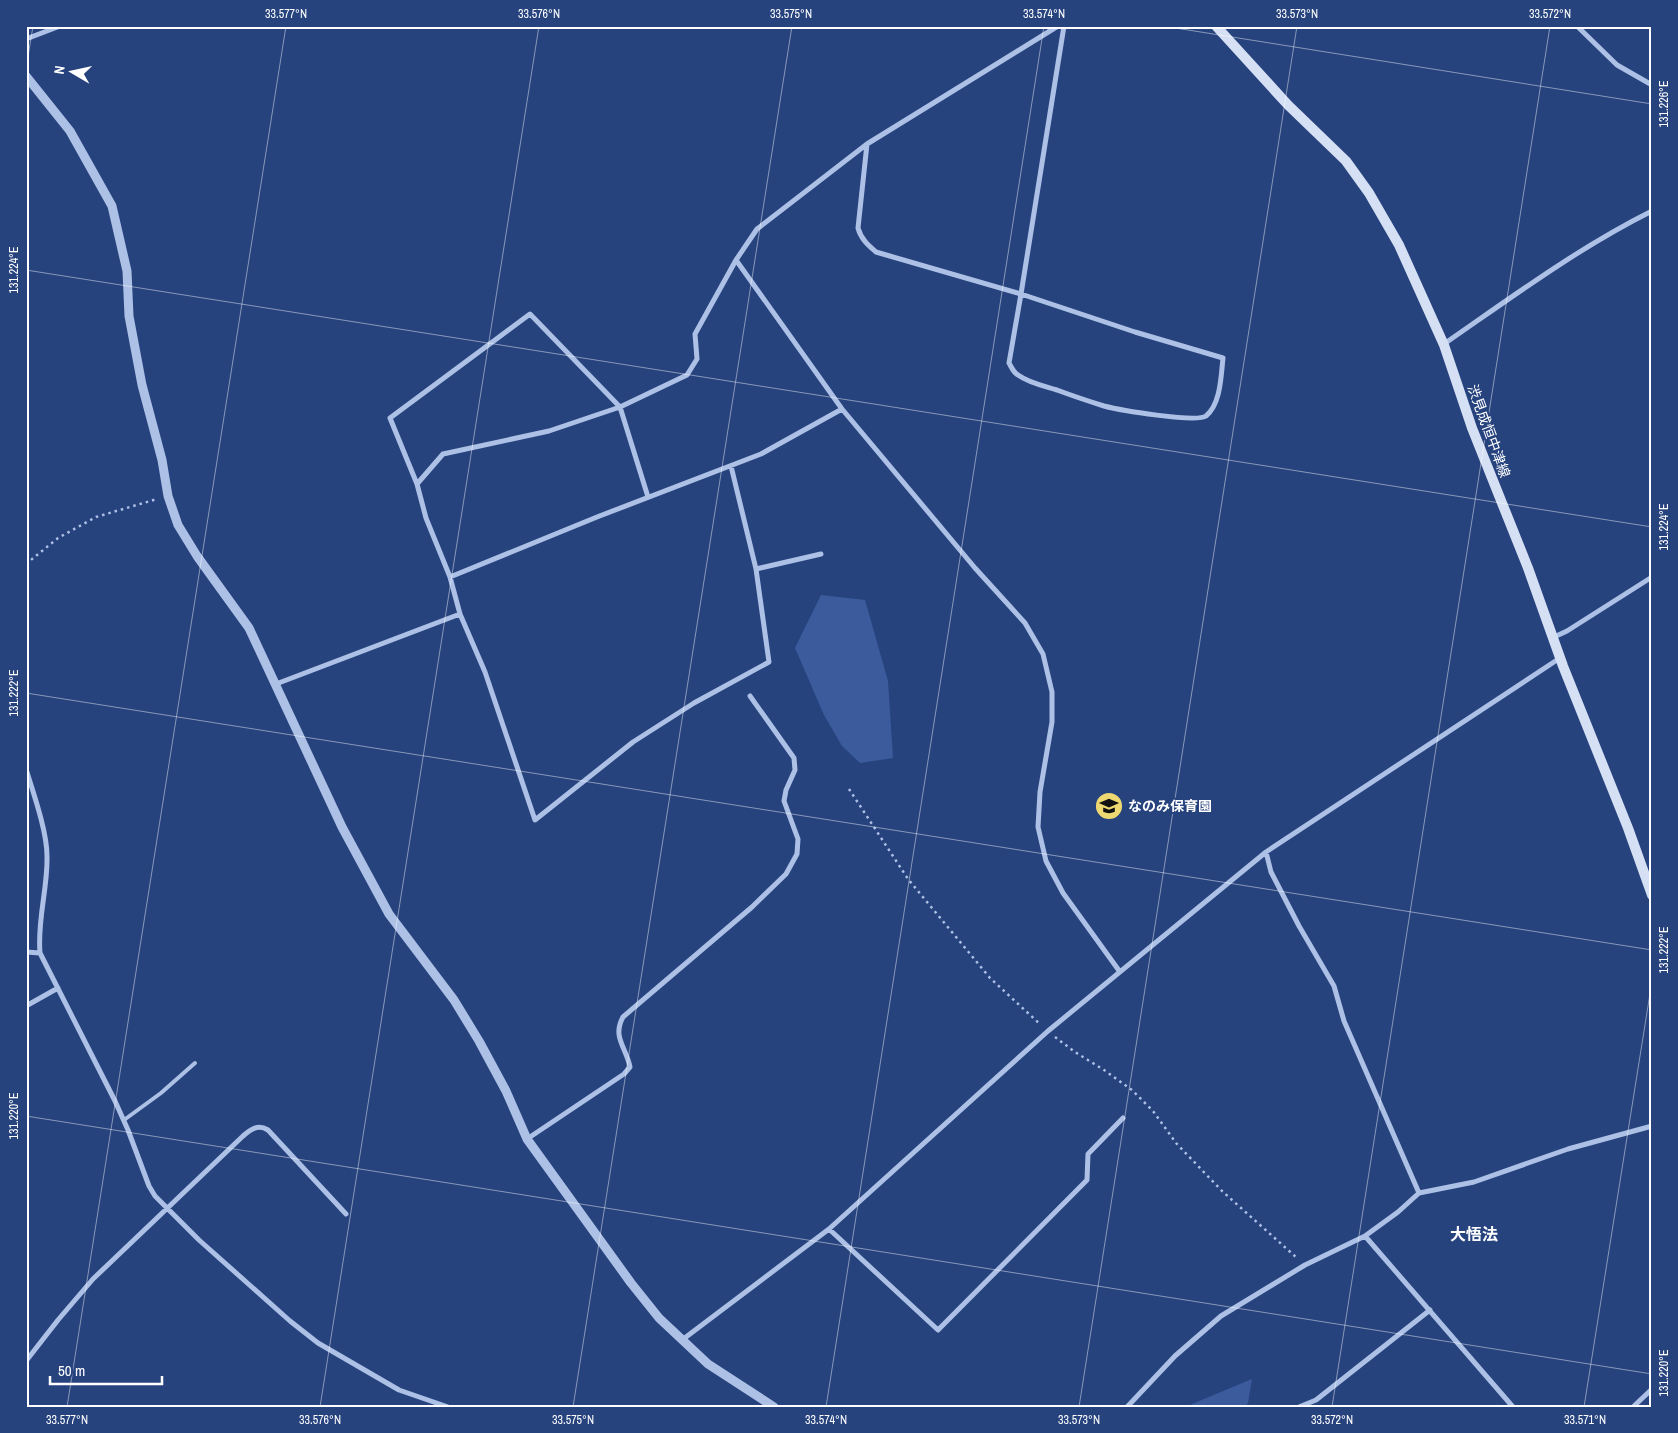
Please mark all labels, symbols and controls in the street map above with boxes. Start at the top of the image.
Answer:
text: 33.577°N [265,6,307,22]
text: 33.576°N [518,6,560,22]
text: 33.575°N [770,6,812,22]
text: 33.574°N [1023,6,1065,22]
text: 33.573°N [1276,6,1318,22]
text: 33.572°N [1529,6,1571,22]
north arrow [48,48,98,98]
text: N [50,64,69,75]
text: 131.226°E [1656,81,1672,127]
text: 131.224°E [6,247,22,293]
street label: 渋見成恒中津線 [1464,382,1514,480]
text: 131.224°E [1656,504,1672,550]
text: 131.222°E [6,670,22,716]
school or university icon: なのみ保育園 [1094,791,1124,821]
place label: なのみ保育園 [1128,797,1212,815]
text: 131.222°E [1656,927,1672,973]
text: 131.220°E [6,1093,22,1139]
district label: 大悟法 [1450,1223,1498,1245]
text: 131.220°E [1656,1350,1672,1396]
scale bar [50,1353,162,1385]
text: 50 m [58,1360,85,1381]
text: 33.577°N [46,1412,88,1428]
text: 33.576°N [299,1412,341,1428]
text: 33.575°N [552,1412,594,1428]
text: 33.574°N [805,1412,847,1428]
text: 33.573°N [1058,1412,1100,1428]
text: 33.572°N [1311,1412,1353,1428]
text: 33.571°N [1564,1412,1606,1428]

